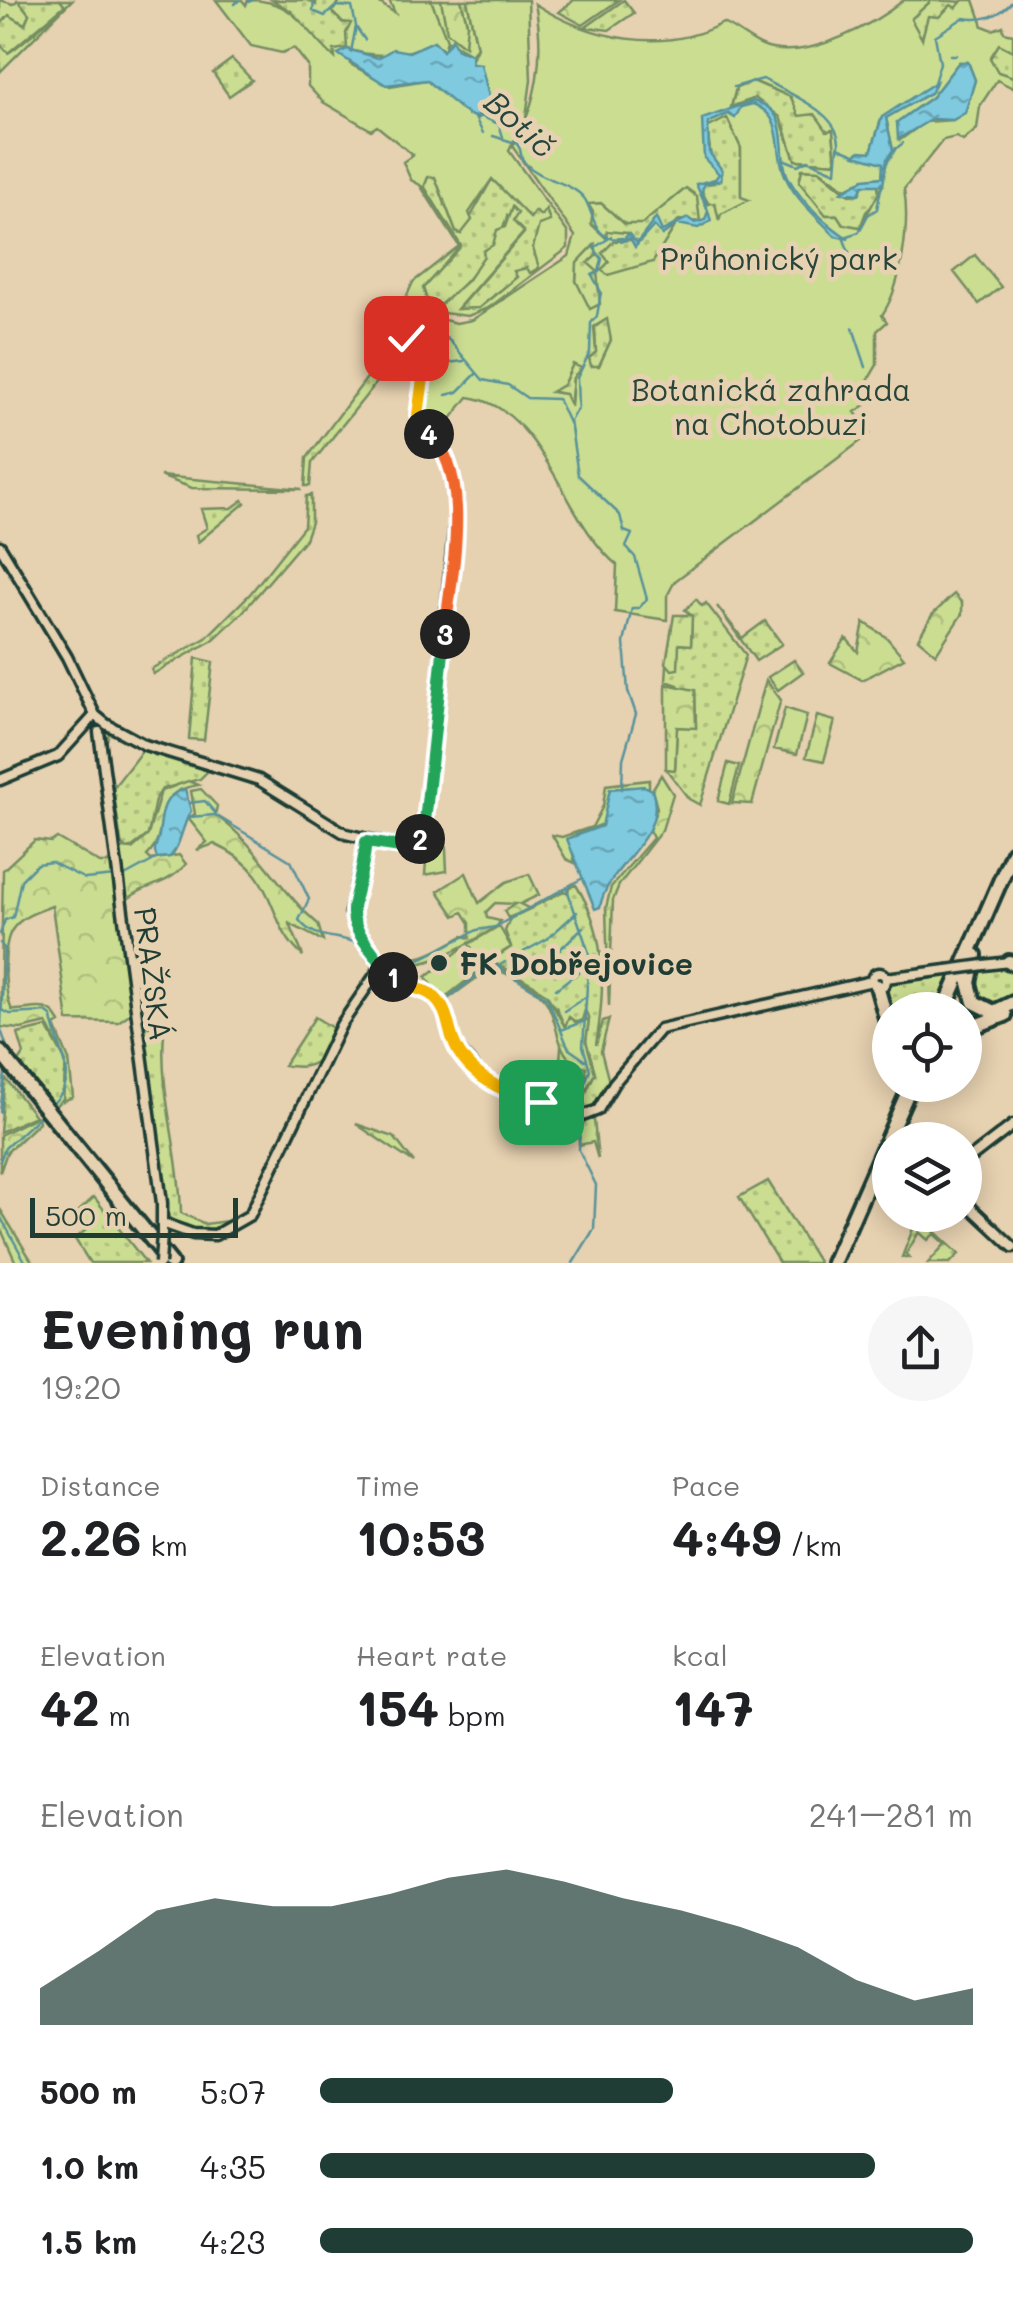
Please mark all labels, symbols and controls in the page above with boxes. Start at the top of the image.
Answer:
water label: Botič [477,80,565,166]
park label: Průhonický park [660,238,898,278]
pin [364,296,449,381]
icon: check [379,311,434,366]
park label: Botanická zahrada na Chotobuzi [631,369,911,443]
pin: 4 [404,409,454,459]
text: 4 [420,416,438,452]
pin: 3 [420,609,470,659]
text: 3 [437,616,453,652]
pin: 2 [395,814,445,864]
text: 2 [412,821,428,857]
street label: PRAŽSKÁ [126,905,182,1043]
place label: FK Dobřejovice [459,943,693,983]
pin: 1 [368,952,418,1002]
marker: FK Dobřejovice [428,952,450,974]
text: 1 [387,959,399,995]
map controls [872,992,982,1232]
button: locate [872,992,982,1102]
pin [499,1060,584,1145]
icon: arrive [514,1075,569,1130]
button: layers [872,1122,982,1232]
scale bar [30,1193,238,1238]
text: 500 m [45,1197,127,1233]
text: Evening run [40,1291,364,1363]
button: share [868,1296,973,1401]
text: 19:20 [40,1365,121,1407]
text: Distance [40,1467,161,1503]
text: Time [356,1467,420,1503]
text: Pace [672,1467,740,1503]
text: 2.26 [40,1503,142,1569]
text: 10:53 [356,1503,485,1569]
text: 4:49 [672,1503,781,1569]
text: km [142,1527,188,1563]
text: /km [781,1527,842,1563]
text: Elevation [40,1637,166,1673]
text: Heart rate [356,1637,507,1673]
text: kcal [672,1637,728,1673]
text: 42 [40,1673,100,1739]
text: 154 [356,1673,439,1739]
text: 147 [672,1673,754,1739]
text: m [100,1697,131,1733]
text: bpm [439,1697,505,1733]
text: Elevation [40,1793,184,1835]
text: 241–281 m [809,1793,973,1835]
text: 500 m [40,2070,137,2112]
text: 5:07 [200,2070,266,2112]
text: 1.0 km [40,2145,139,2187]
text: 4:35 [200,2145,266,2187]
text: 1.5 km [40,2220,137,2262]
text: 4:23 [200,2220,265,2262]

